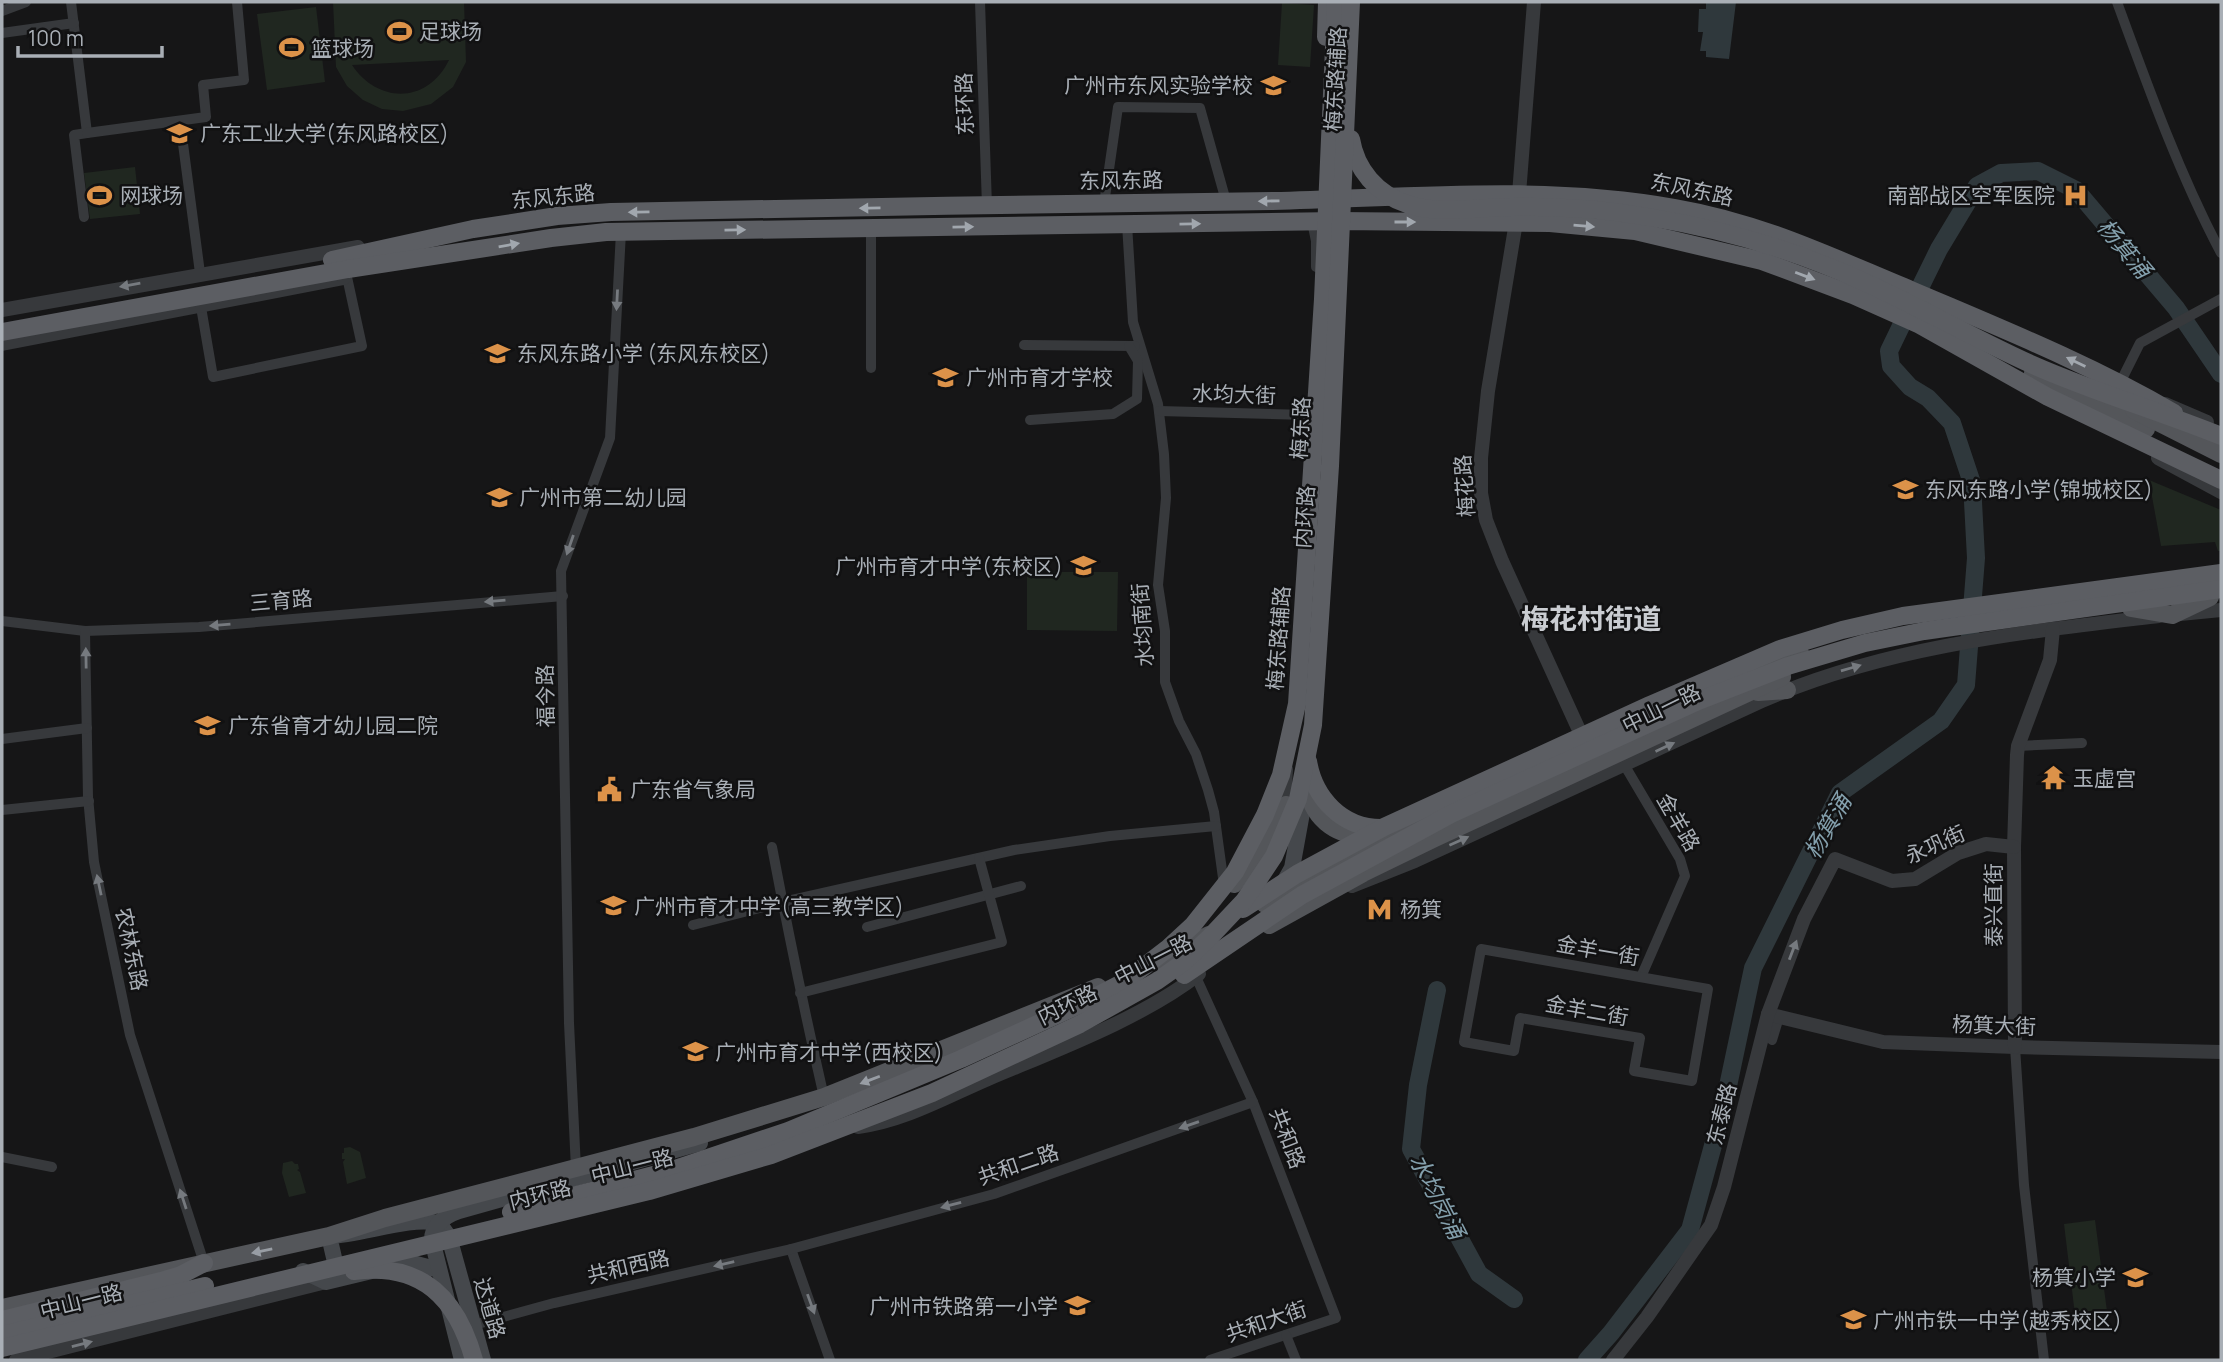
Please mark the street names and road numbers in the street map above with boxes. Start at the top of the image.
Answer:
street label: 梅东路辅路 [1318,26,1352,132]
street label: 东环路 [949,72,979,136]
street label: 东风东路 [1079,165,1163,195]
street label: 东风东路 [1648,167,1736,211]
street label: 东风东路 [510,178,596,214]
street label: 水均大街 [1192,379,1276,409]
street label: 梅东路 [1284,396,1316,460]
street label: 梅花路 [1448,454,1480,518]
street label: 内环路 [1288,485,1320,549]
street label: 水均南街 [1125,582,1159,668]
street label: 三育路 [248,583,314,617]
street label: 梅东路辅路 [1260,585,1296,691]
street label: 福今路 [530,664,560,728]
street label: 中山一路 [1617,677,1705,739]
street label: 金羊路 [1651,788,1707,856]
street label: 永巩街 [1901,818,1969,870]
street label: 泰兴直街 [1979,863,2007,947]
street label: 农林东路 [110,905,154,993]
street label: 中山一路 [1109,927,1197,991]
street label: 金羊一街 [1554,929,1642,971]
street label: 内环路 [1033,978,1101,1030]
street label: 金羊二街 [1543,989,1631,1031]
street label: 杨箕大街 [1952,1010,2036,1040]
street label: 东泰路 [1700,1080,1742,1148]
street label: 共和路 [1264,1104,1312,1172]
street label: 共和二路 [974,1137,1062,1191]
street label: 中山一路 [588,1142,676,1190]
street label: 内环路 [506,1173,574,1215]
street label: 共和西路 [584,1243,672,1289]
street label: 达道路 [468,1274,512,1342]
street label: 中山一路 [37,1277,125,1325]
street label: 共和大街 [1222,1294,1310,1348]

